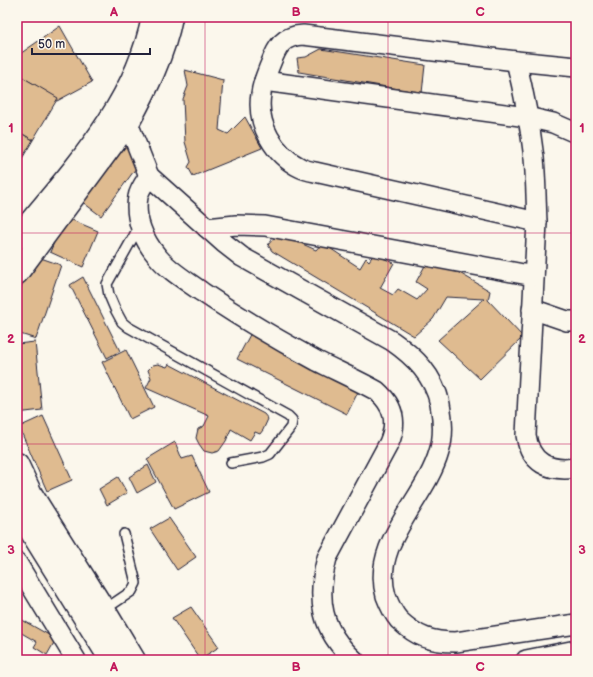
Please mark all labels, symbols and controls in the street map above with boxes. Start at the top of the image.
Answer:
text: A [109,4,118,20]
text: B [291,4,301,20]
text: C [475,4,485,20]
scale bar [32,30,150,56]
text: 50 m [38,37,65,52]
text: 1 [8,120,14,136]
text: 1 [579,120,585,136]
text: 2 [7,331,15,347]
text: 2 [578,331,586,347]
text: 3 [7,542,15,558]
text: 3 [578,542,586,558]
text: A [109,659,118,675]
text: B [291,659,301,675]
text: C [475,659,485,675]

